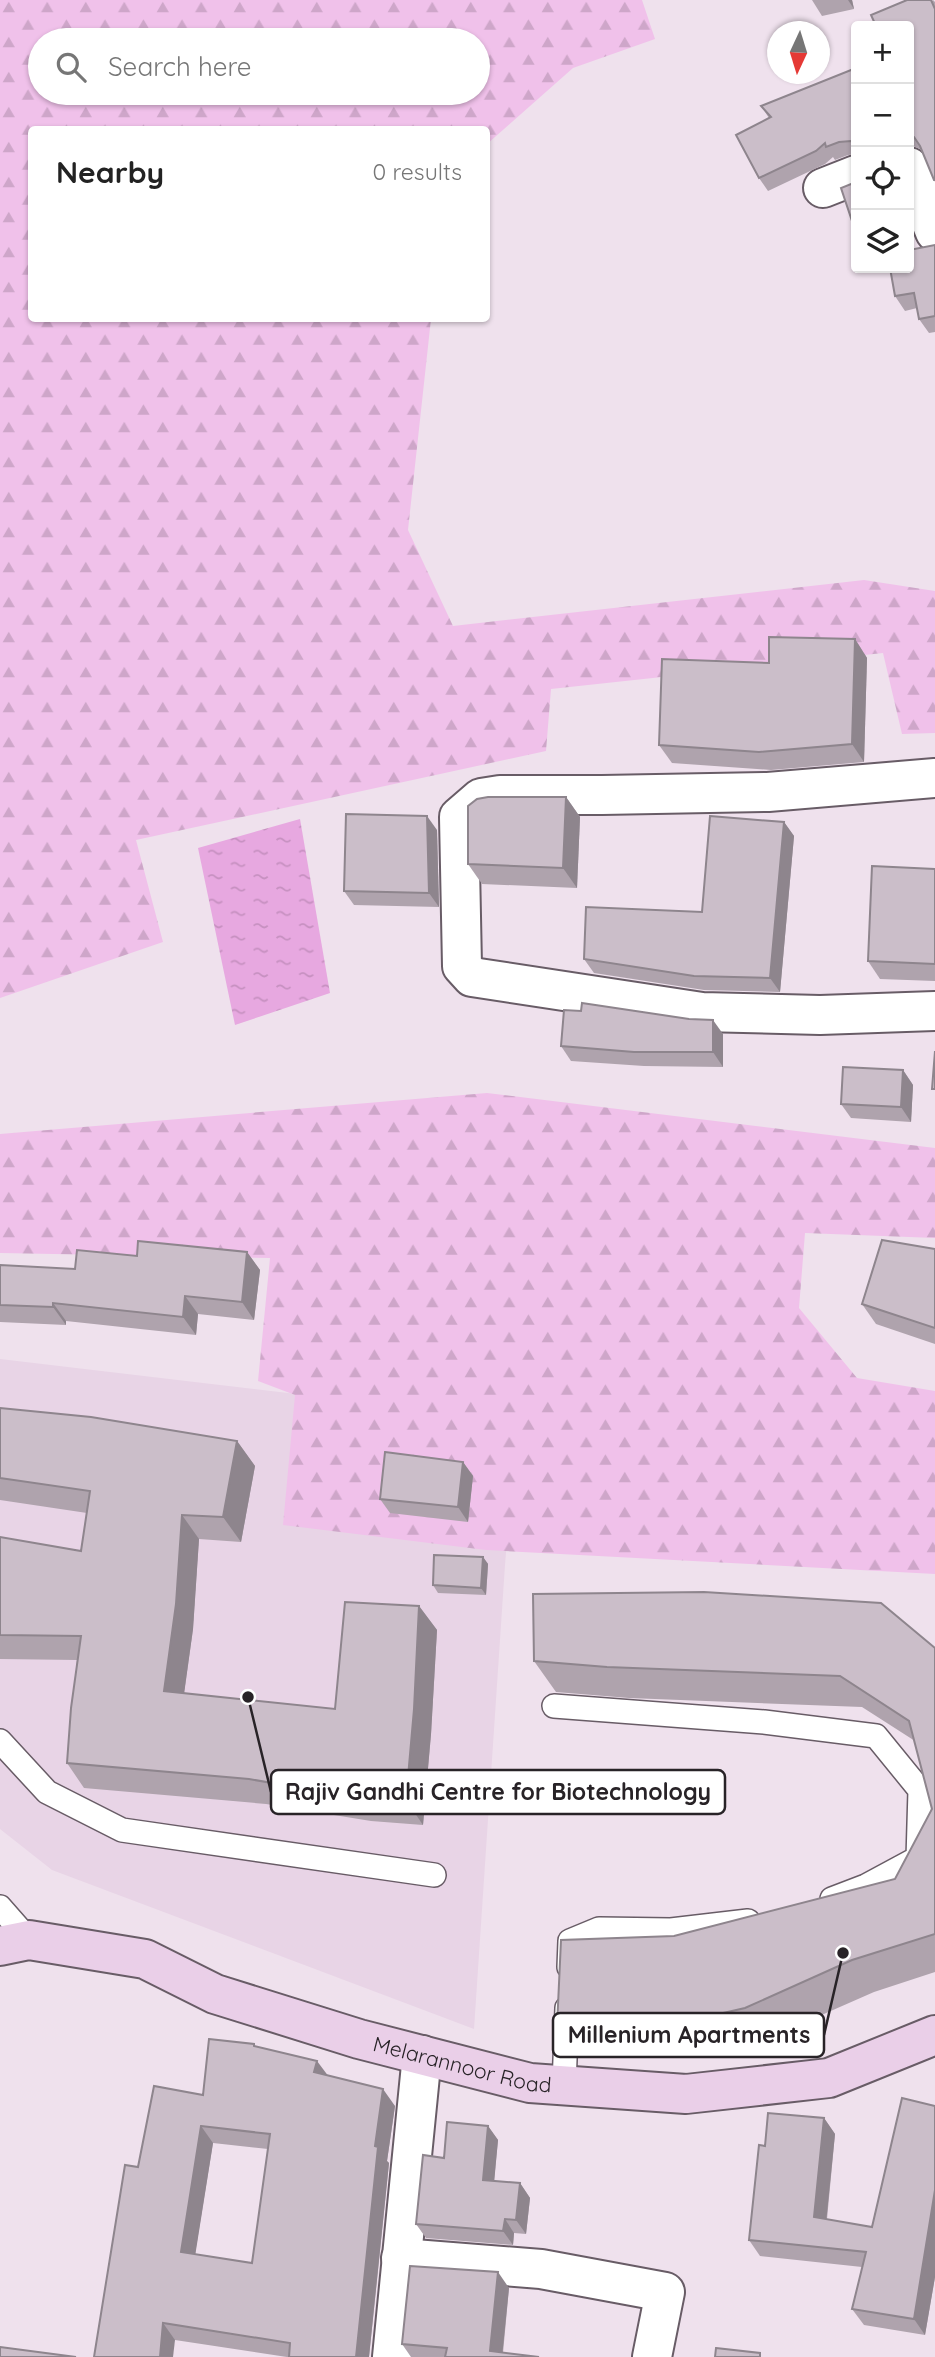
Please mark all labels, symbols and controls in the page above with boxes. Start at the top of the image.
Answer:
north arrow [767,21,830,84]
map controls [851,21,914,273]
button: + [851,21,914,84]
search box [28,28,490,105]
icon: search [52,48,90,86]
text: Search here [108,50,252,83]
button: − [851,84,914,147]
button: locate [851,147,914,210]
text: Nearby [56,153,164,191]
text: 0 results [373,157,462,186]
button: layers [851,210,914,273]
callout: Rajiv Gandhi Centre for Biotechnology [271,1770,725,1814]
text: Rajiv Gandhi Centre for Biotechnology [285,1777,711,1806]
callout: Millenium Apartments [553,2013,824,2057]
text: Millenium Apartments [568,2020,810,2049]
street label: Melarannoor Road [370,2030,553,2097]

